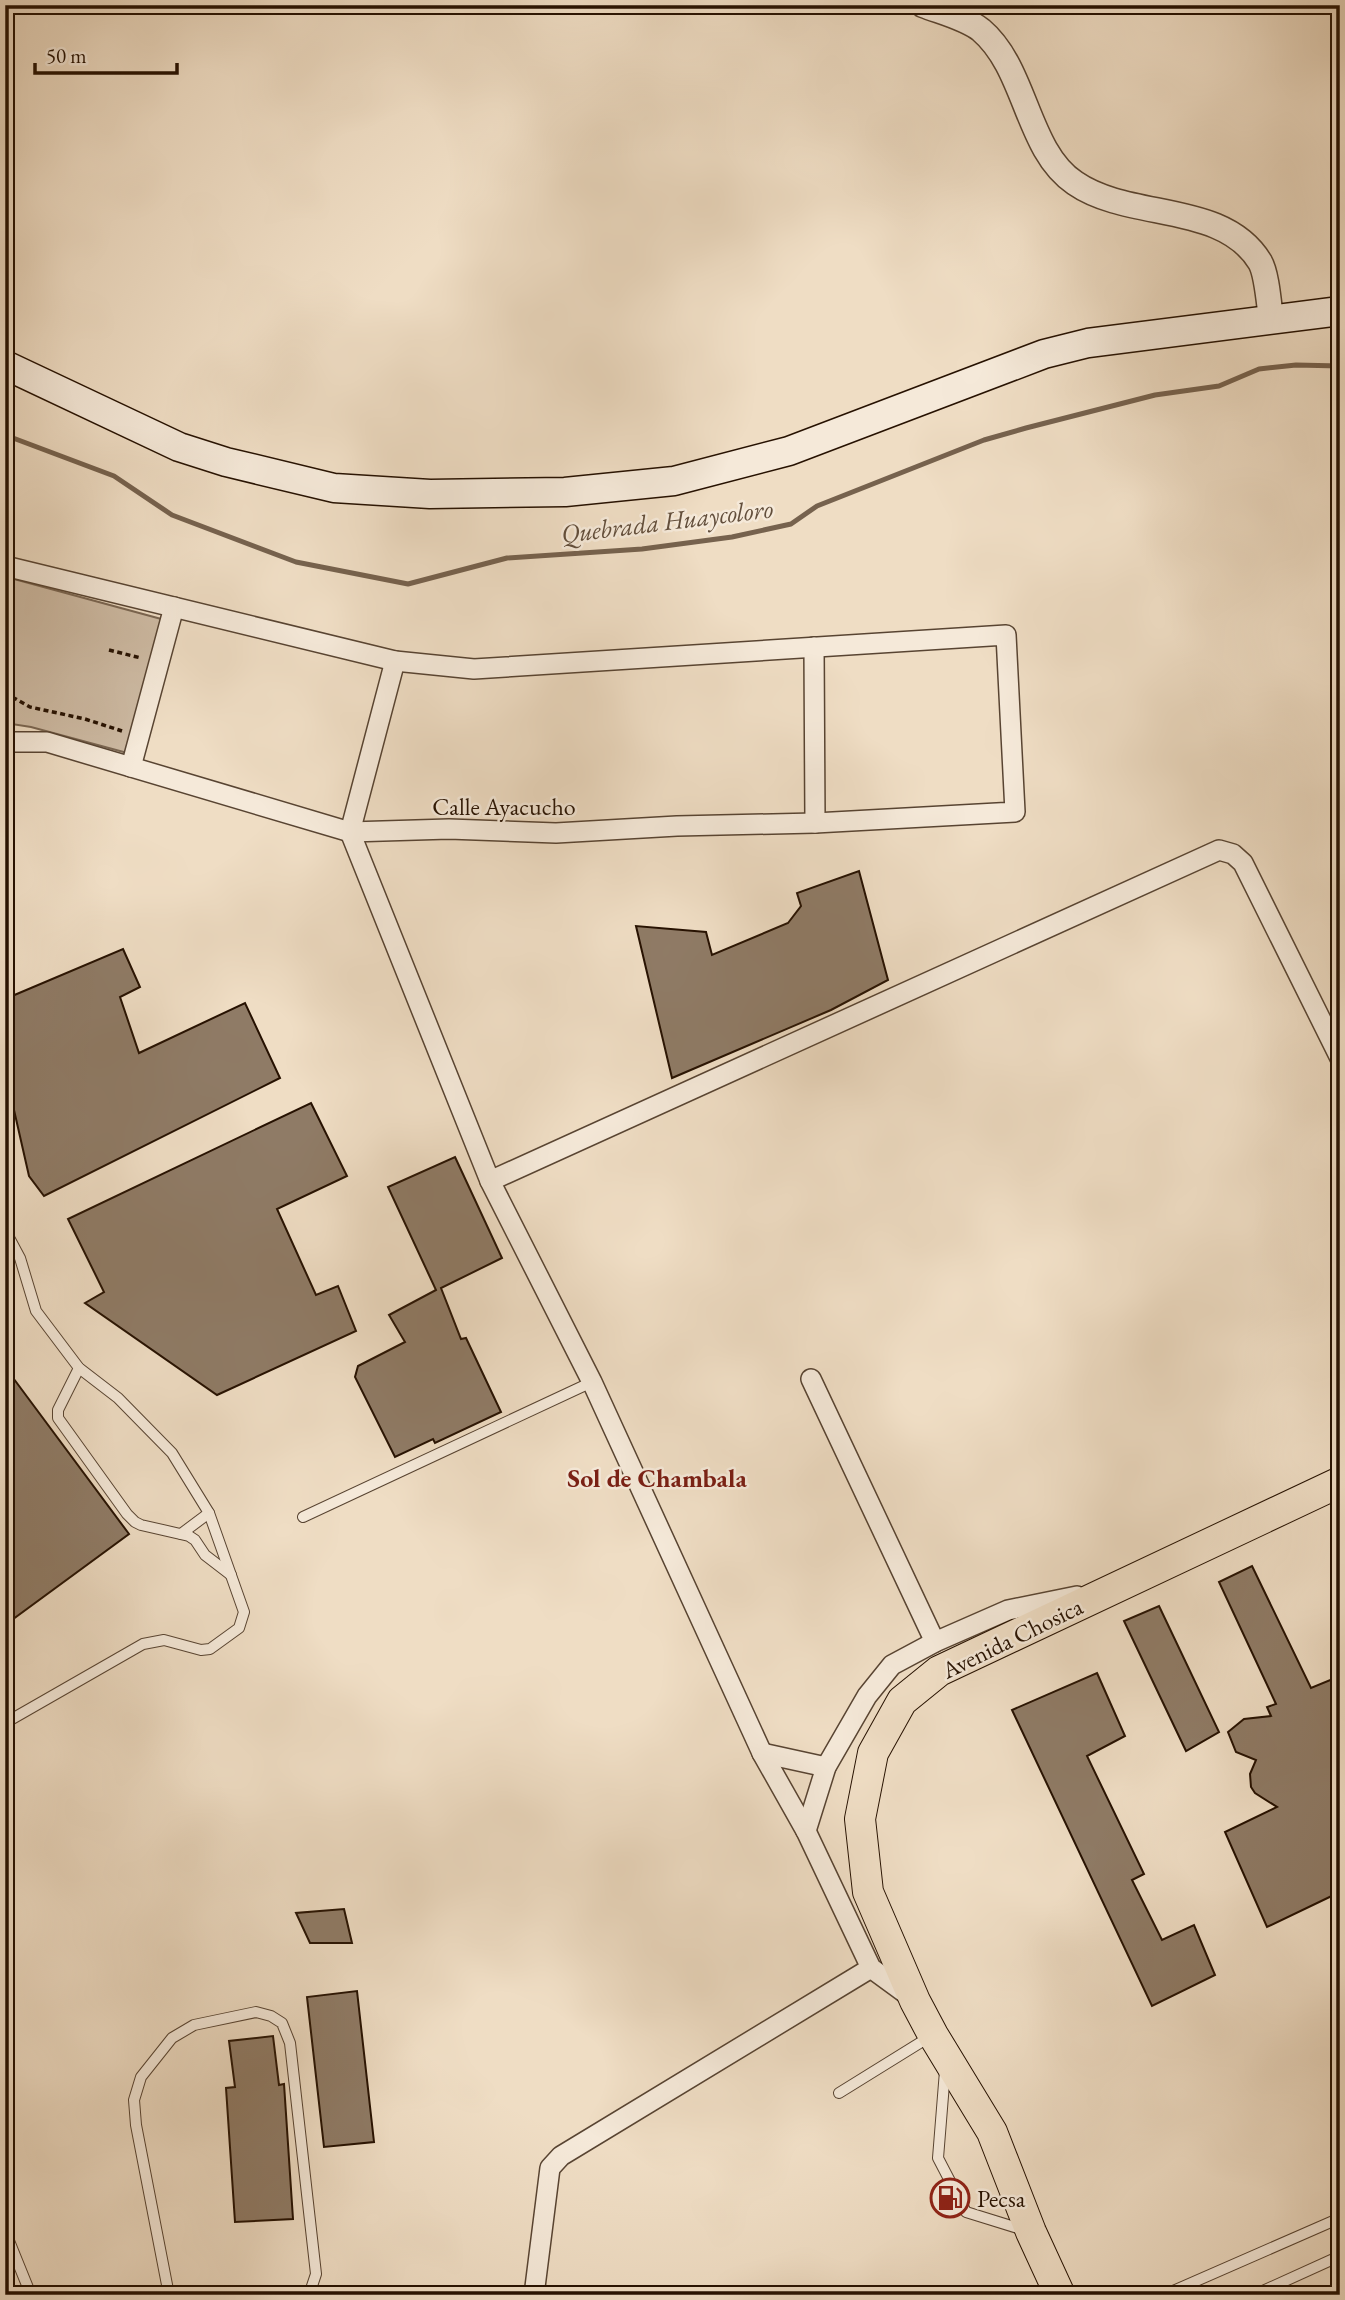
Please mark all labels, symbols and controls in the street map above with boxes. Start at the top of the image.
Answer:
scale bar [35,32,177,76]
text: 50 m [46,42,87,69]
water label: Quebrada Huaycoloro [559,491,775,551]
street label: Calle Ayacucho [432,791,576,822]
district label: Sol de Chambala [567,1461,747,1495]
street label: Avenida Chosica [935,1590,1088,1686]
fuel station icon: Pecsa [929,2177,971,2219]
place label: Pecsa [977,2183,1026,2214]

